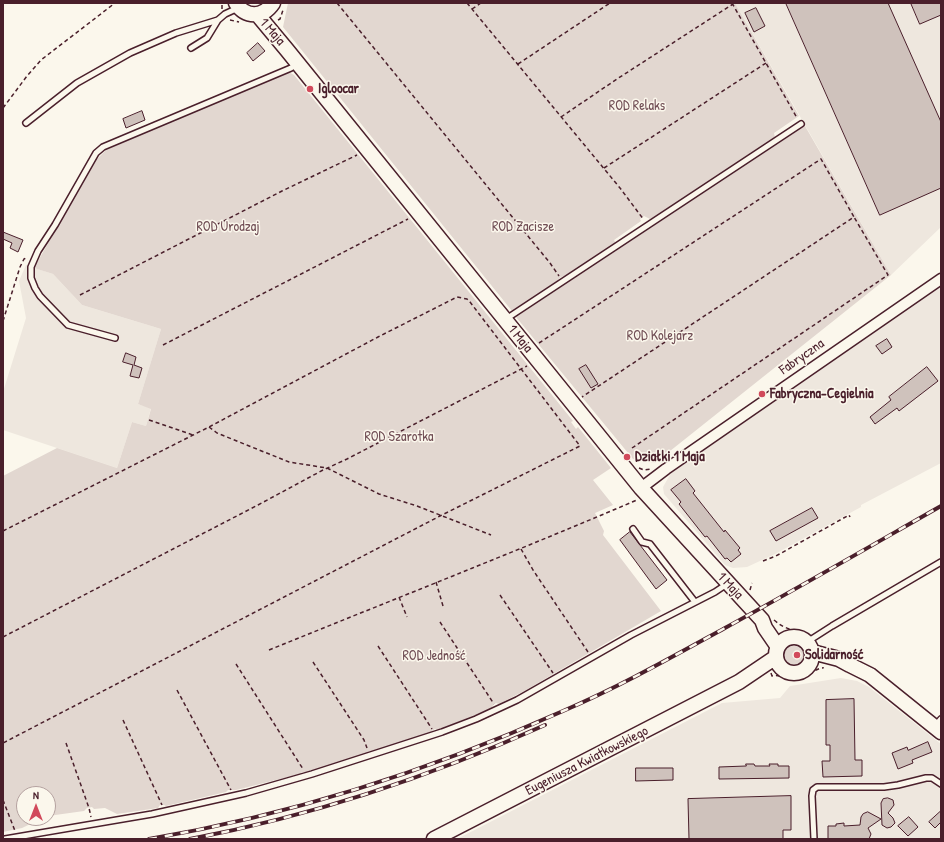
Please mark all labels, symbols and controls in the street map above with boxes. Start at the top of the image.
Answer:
street label: 1 Maja [256,15,288,49]
place label: Igloocar [318,81,359,97]
marker: Igloocar [305,84,315,94]
park label: ROD Relaks [609,98,665,114]
park label: ROD Urodzaj [197,219,259,235]
park label: ROD Zacisze [492,219,554,235]
street label: 1 Maja [504,322,536,356]
park label: ROD Kolejarz [627,328,693,344]
street label: Fabryczna [776,335,828,379]
place label: Fabryczna-Cegielnia [770,386,874,402]
marker: Fabryczna-Cegielnia [757,389,767,399]
park label: ROD Szarotka [364,429,434,445]
place label: Działki 1 Maja [635,449,705,465]
marker: Działki 1 Maja [622,452,632,462]
street label: 1 Maja [713,569,747,603]
place label: Solidarność [805,647,863,663]
park label: ROD Jedność [402,648,466,664]
marker: Solidarność [792,650,802,660]
street label: Eugeniusza Kwiatkowskiego [523,723,651,799]
north arrow [16,786,56,826]
text: N [33,788,39,802]

